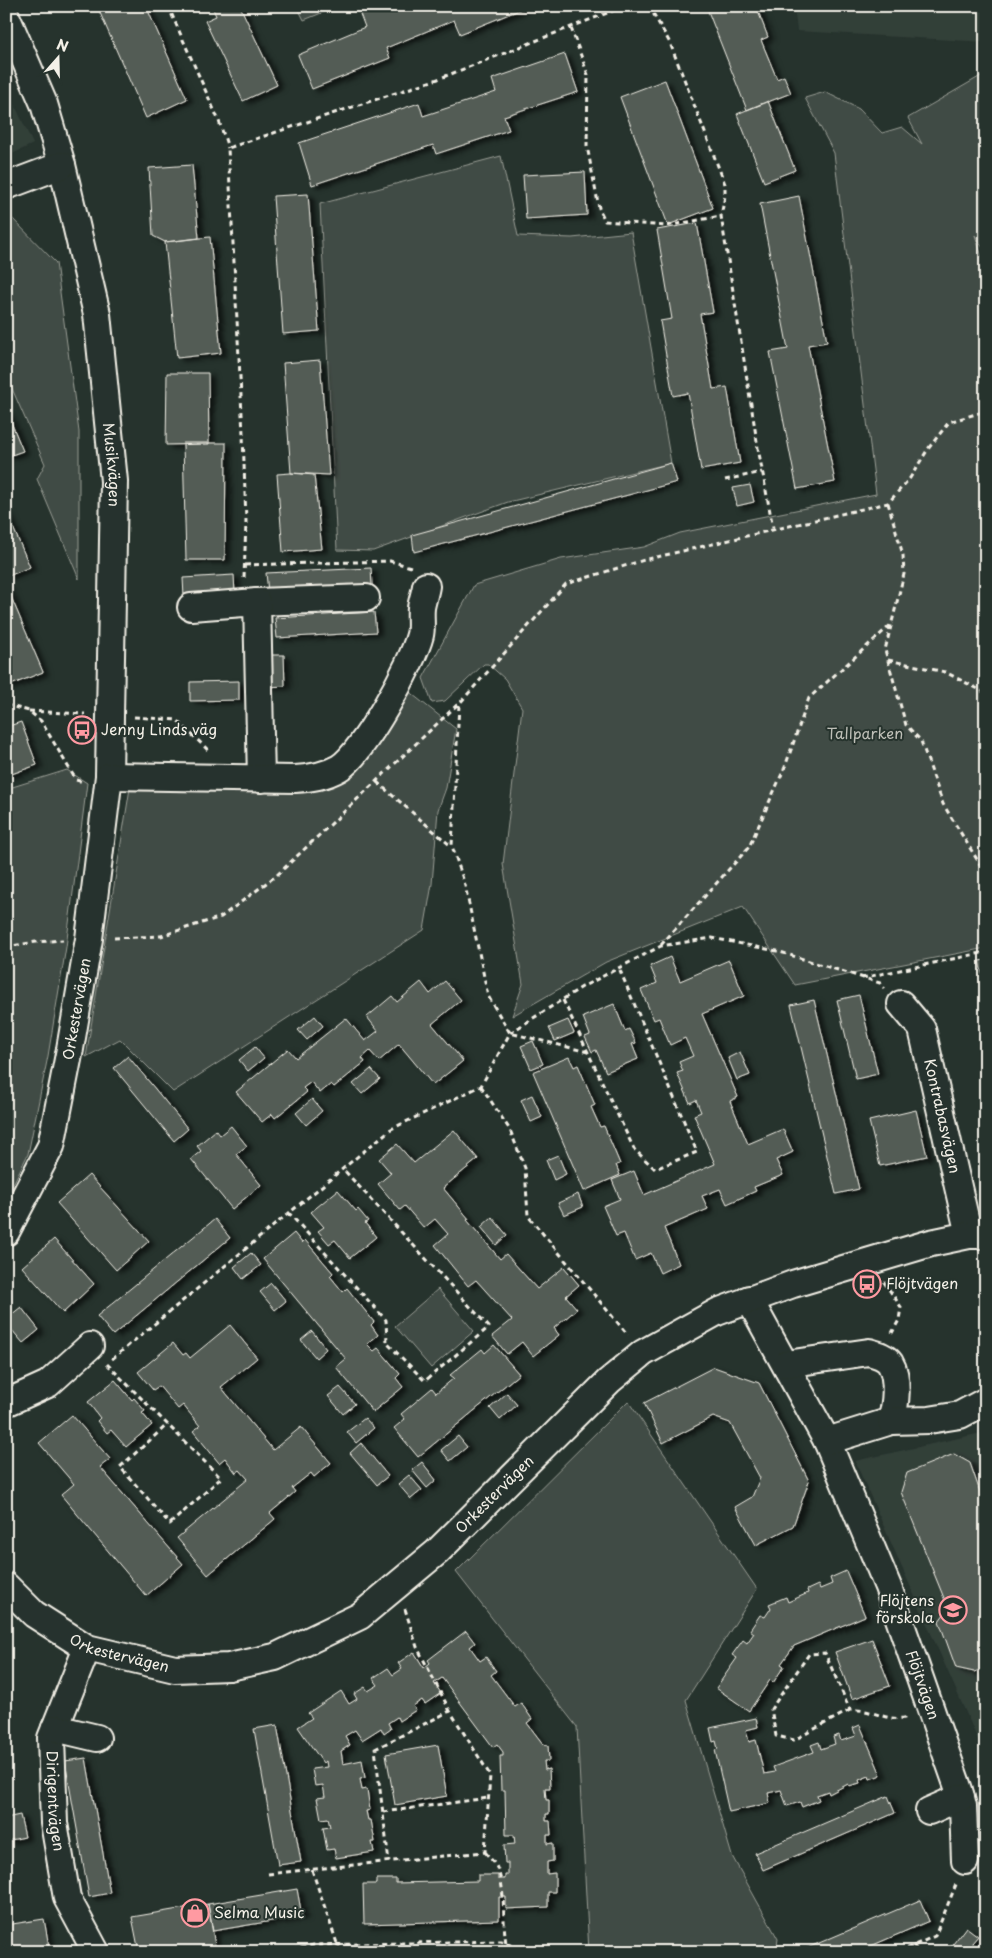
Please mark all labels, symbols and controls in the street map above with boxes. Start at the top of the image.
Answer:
north arrow [32,32,82,82]
text: N [54,34,71,57]
street label: Musikvägen [98,421,127,507]
bus stop icon: Jenny Linds väg [67,715,97,745]
place label: Jenny Linds väg [101,717,217,740]
park label: Tallparken [827,721,903,744]
street label: Orkestervägen [55,956,96,1062]
street label: Kontrabasvägen [919,1056,968,1175]
bus stop icon: Flöjtvägen [852,1269,882,1299]
place label: Flöjtvägen [886,1271,958,1294]
street label: Orkestervägen [449,1449,538,1538]
place label: Flöjtens förskola [876,1588,935,1628]
school or university icon: Flöjtens förskola [938,1595,968,1625]
street label: Orkestervägen [65,1627,172,1677]
street label: Flöjtvägen [901,1646,946,1722]
street label: Dirigentvägen [41,1750,72,1853]
shop icon: Selma Music [180,1898,210,1928]
place label: Selma Music [214,1900,304,1923]

